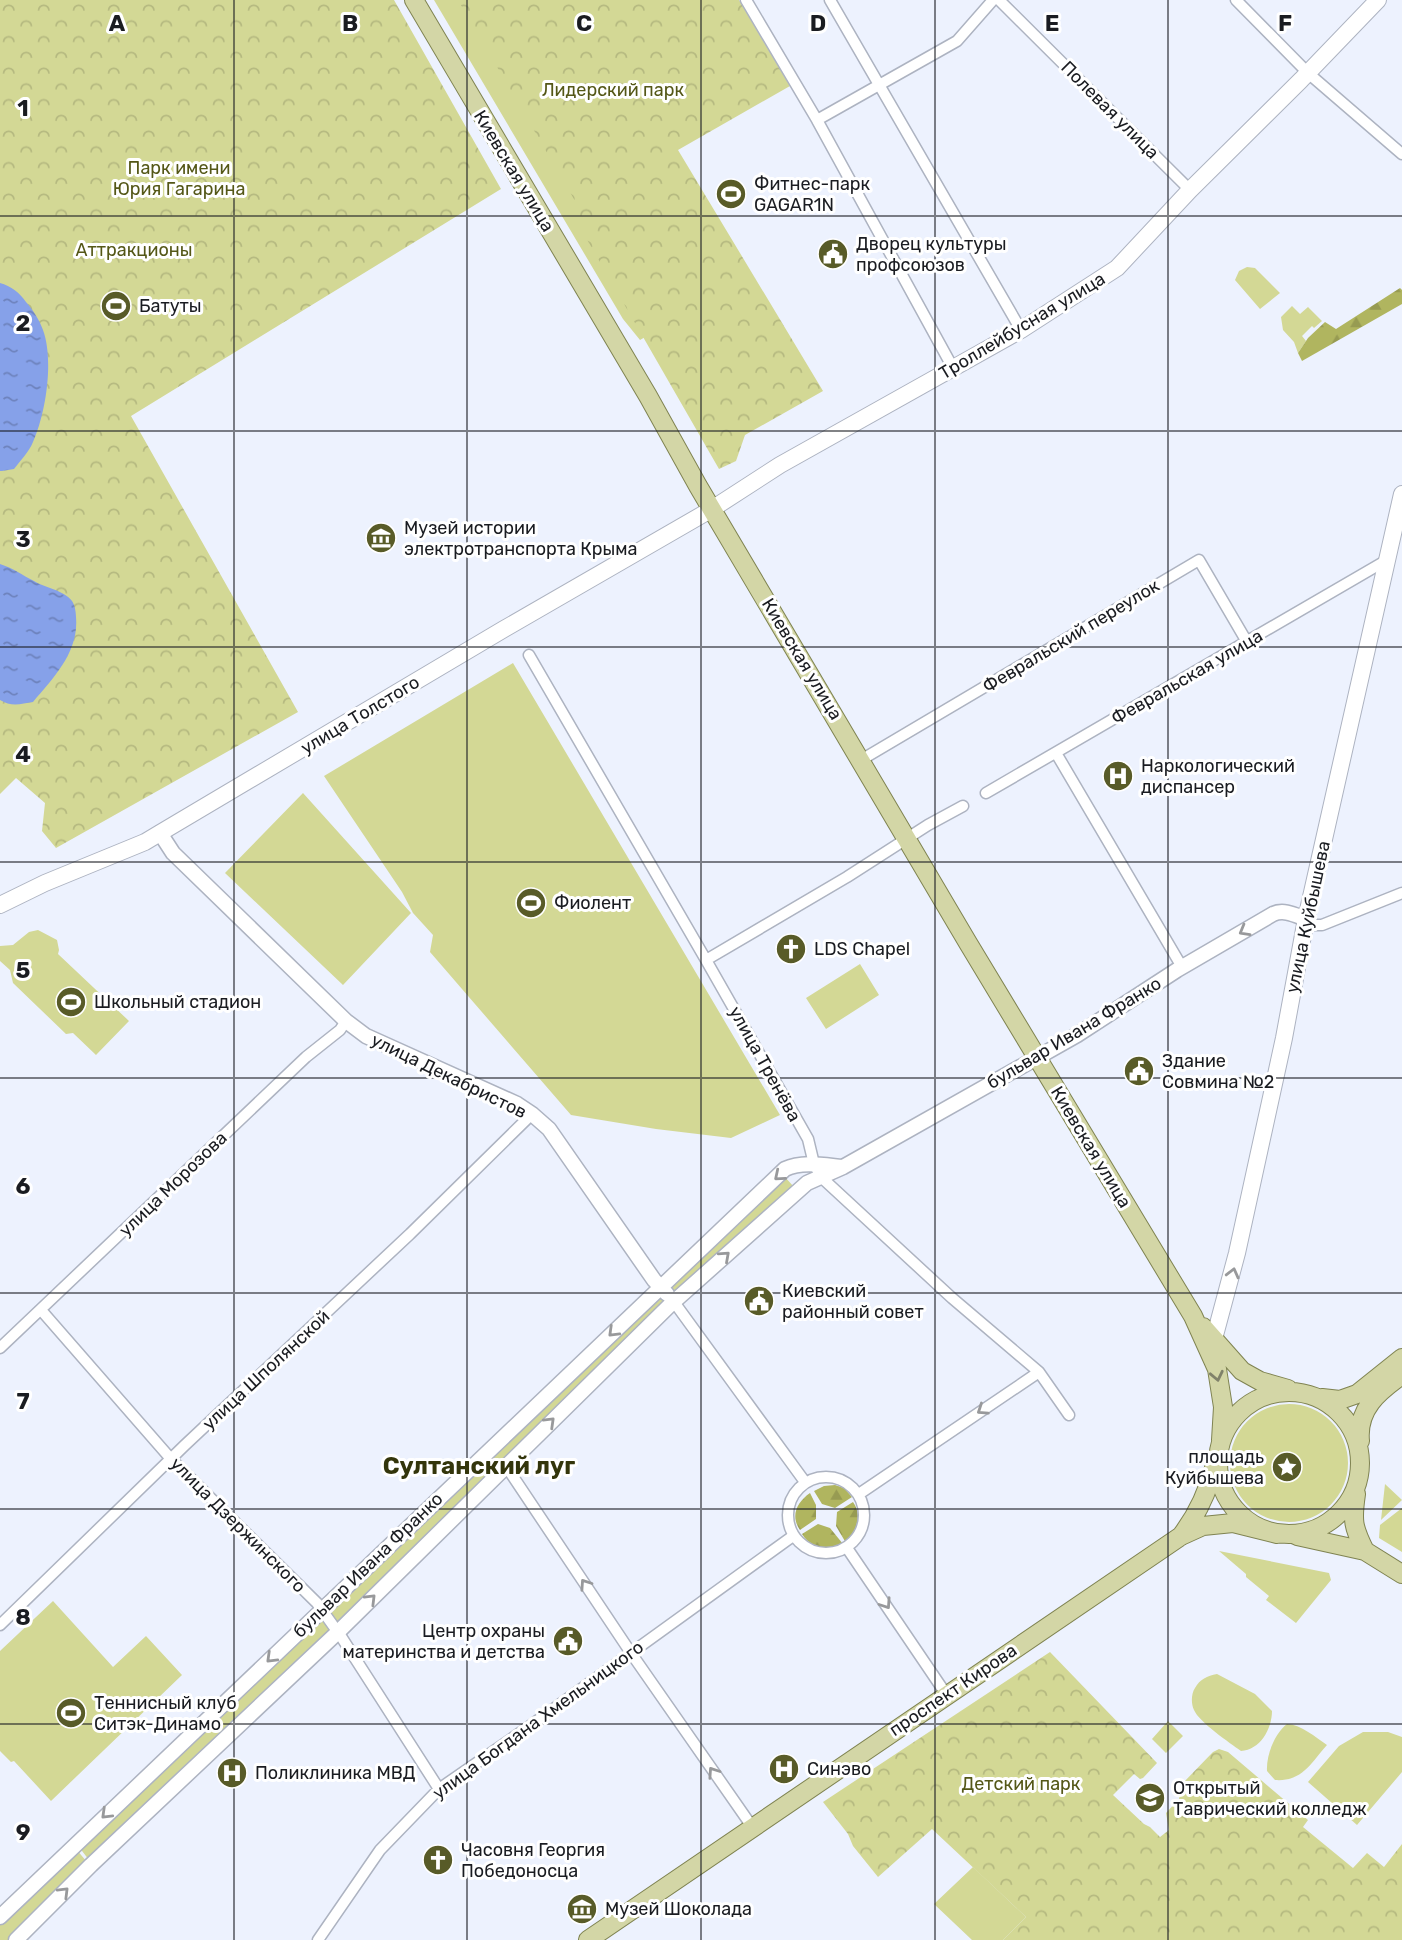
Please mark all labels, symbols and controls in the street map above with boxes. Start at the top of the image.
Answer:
text: A [109,9,126,37]
text: B [342,9,358,37]
text: C [576,9,592,37]
text: D [810,9,826,37]
text: E [1045,9,1059,37]
text: F [1278,9,1292,37]
street label: Полевая улица [1056,56,1164,164]
park label: Лидерский парк [542,79,684,101]
text: 1 [17,94,29,122]
street label: Киевская улица [469,106,559,236]
park label: Парк имени Юрия Гагарина [113,157,245,200]
place label: Фитнес-парк GAGAR1N [754,173,871,216]
sports icon: Фитнес-парк GAGAR1N [714,177,748,211]
place label: Дворец культуры профсоюзов [856,233,1006,276]
public building icon: Дворец культуры профсоюзов [816,237,850,271]
park label: Аттракционы [76,239,192,261]
street label: Троллейбусная улица [935,268,1109,384]
sports icon: Батуты [99,289,133,323]
place label: Батуты [139,295,202,317]
text: 2 [16,309,30,337]
place label: Музей истории электротранспорта Крыма [404,517,638,560]
museum icon: Музей истории электротранспорта Крыма [364,521,398,555]
text: 3 [15,525,31,553]
street label: Февральский переулок [979,574,1164,698]
street label: Киевская улица [757,594,847,724]
street label: Февральская улица [1107,625,1267,729]
street label: улица Толстого [297,671,423,759]
text: 4 [15,740,31,768]
place label: Наркологический диспансер [1141,755,1295,798]
hospital icon: Наркологический диспансер [1101,759,1135,793]
street label: улица Куйбышева [1281,839,1335,995]
sports icon: Фиолент [514,886,548,920]
place label: Фиолент [554,892,631,914]
one-way arrow [1238,923,1251,936]
church icon: LDS Chapel [774,932,808,966]
place label: LDS Chapel [814,938,910,960]
text: 5 [16,956,31,984]
street label: бульвар Ивана Франко [983,972,1165,1094]
sports icon: Школьный стадион [54,985,88,1019]
place label: Школьный стадион [94,991,261,1013]
street label: улица Тренёва [724,1002,806,1126]
street label: улица Декабристов [368,1029,530,1123]
place label: Здание Совмина №2 [1162,1050,1274,1093]
public building icon: Здание Совмина №2 [1122,1054,1156,1088]
street label: Киевская улица [1046,1082,1136,1212]
street label: улица Морозова [114,1127,232,1241]
one-way arrow [774,1167,786,1180]
text: 6 [16,1172,31,1200]
one-way arrow [717,1252,730,1265]
one-way arrow [1225,1267,1239,1279]
place label: Киевский районный совет [782,1280,924,1323]
public building icon: Киевский районный совет [742,1284,776,1318]
street label: улица Шполянской [198,1305,334,1435]
one-way arrow [609,1323,622,1336]
one-way arrow [1209,1370,1224,1382]
text: 7 [16,1387,30,1415]
one-way arrow [977,1402,990,1415]
one-way arrow [542,1418,555,1431]
place label: площадь Куйбышева [1165,1446,1264,1489]
place icon: площадь Куйбышева [1270,1450,1304,1484]
district label: Султанский луг [383,1452,575,1480]
street label: улица Дзержинского [166,1453,310,1597]
street label: бульвар Ивана Франко [289,1488,447,1642]
one-way arrow [581,1579,593,1592]
one-way arrow [362,1595,375,1608]
one-way arrow [877,1596,890,1609]
text: 8 [15,1603,31,1631]
place label: Центр охраны материнства и детства [343,1620,545,1663]
public building icon: Центр охраны материнства и детства [551,1624,585,1658]
street label: улица Богдана Хмельницкого [428,1636,648,1804]
street label: проспект Кирова [885,1639,1021,1741]
one-way arrow [266,1649,279,1662]
place label: Теннисный клуб Ситэк-Динамо [94,1692,237,1735]
sports icon: Теннисный клуб Ситэк-Динамо [54,1696,88,1730]
hospital icon: Синэво [767,1752,801,1786]
hospital icon: Поликлиника МВД [215,1756,249,1790]
place label: Синэво [807,1758,871,1780]
place label: Поликлиника МВД [255,1762,416,1784]
one-way arrow [709,1767,721,1780]
park label: Детский парк [962,1773,1081,1795]
place label: Открытый Таврический колледж [1173,1777,1367,1820]
school or university icon: Открытый Таврический колледж [1133,1781,1167,1815]
one-way arrow [102,1806,115,1819]
text: 9 [16,1818,30,1846]
place label: Часовня Георгия Победоносца [461,1839,605,1882]
church icon: Часовня Георгия Победоносца [421,1843,455,1877]
one-way arrow [56,1887,69,1900]
museum icon: Музей Шоколада [565,1892,599,1926]
place label: Музей Шоколада [605,1898,752,1920]

